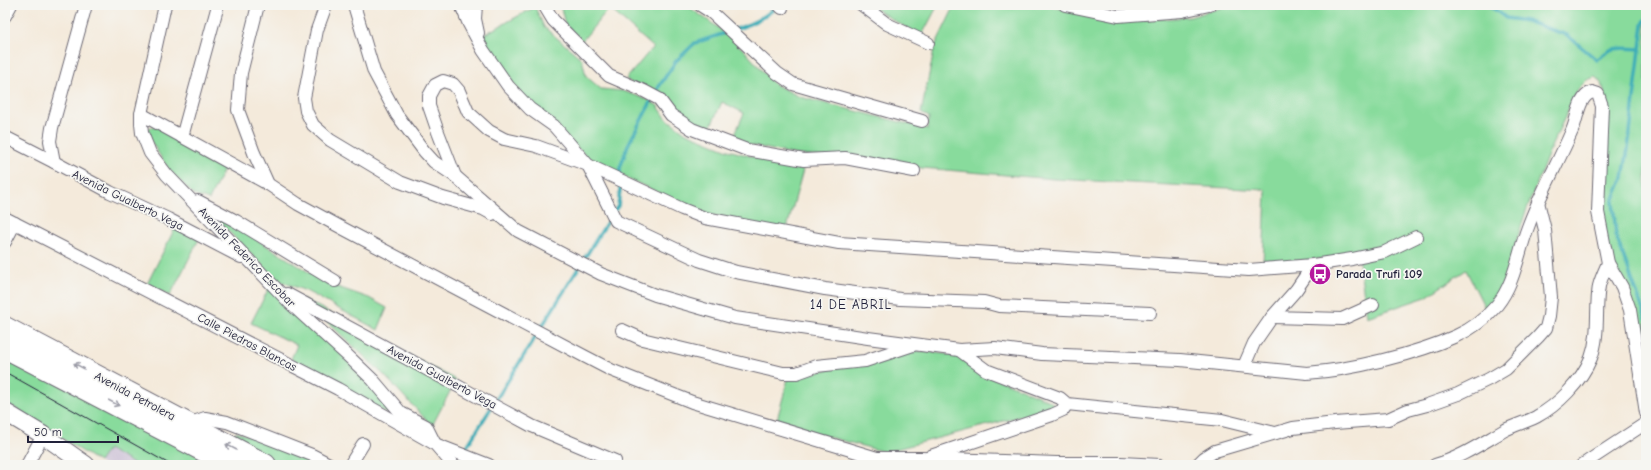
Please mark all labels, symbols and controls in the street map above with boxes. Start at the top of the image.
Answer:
street label: Avenida Gualberto Vega [70,167,186,233]
street label: Avenida Federico Escobar [196,204,299,310]
bus stop icon: Parada Trufi 109 [1307,261,1333,287]
place label: Parada Trufi 109 [1336,267,1422,281]
district label: 14 DE ABRIL [810,297,892,312]
street label: Calle Piedras Blancas [195,310,299,374]
street label: Avenida Gualberto Vega [385,342,499,412]
one-way arrow [73,362,85,370]
street label: Avenida Petrolera [92,369,178,423]
one-way arrow [108,400,120,407]
scale bar [28,418,118,444]
text: 50 m [34,425,62,439]
one-way arrow [225,443,237,450]

